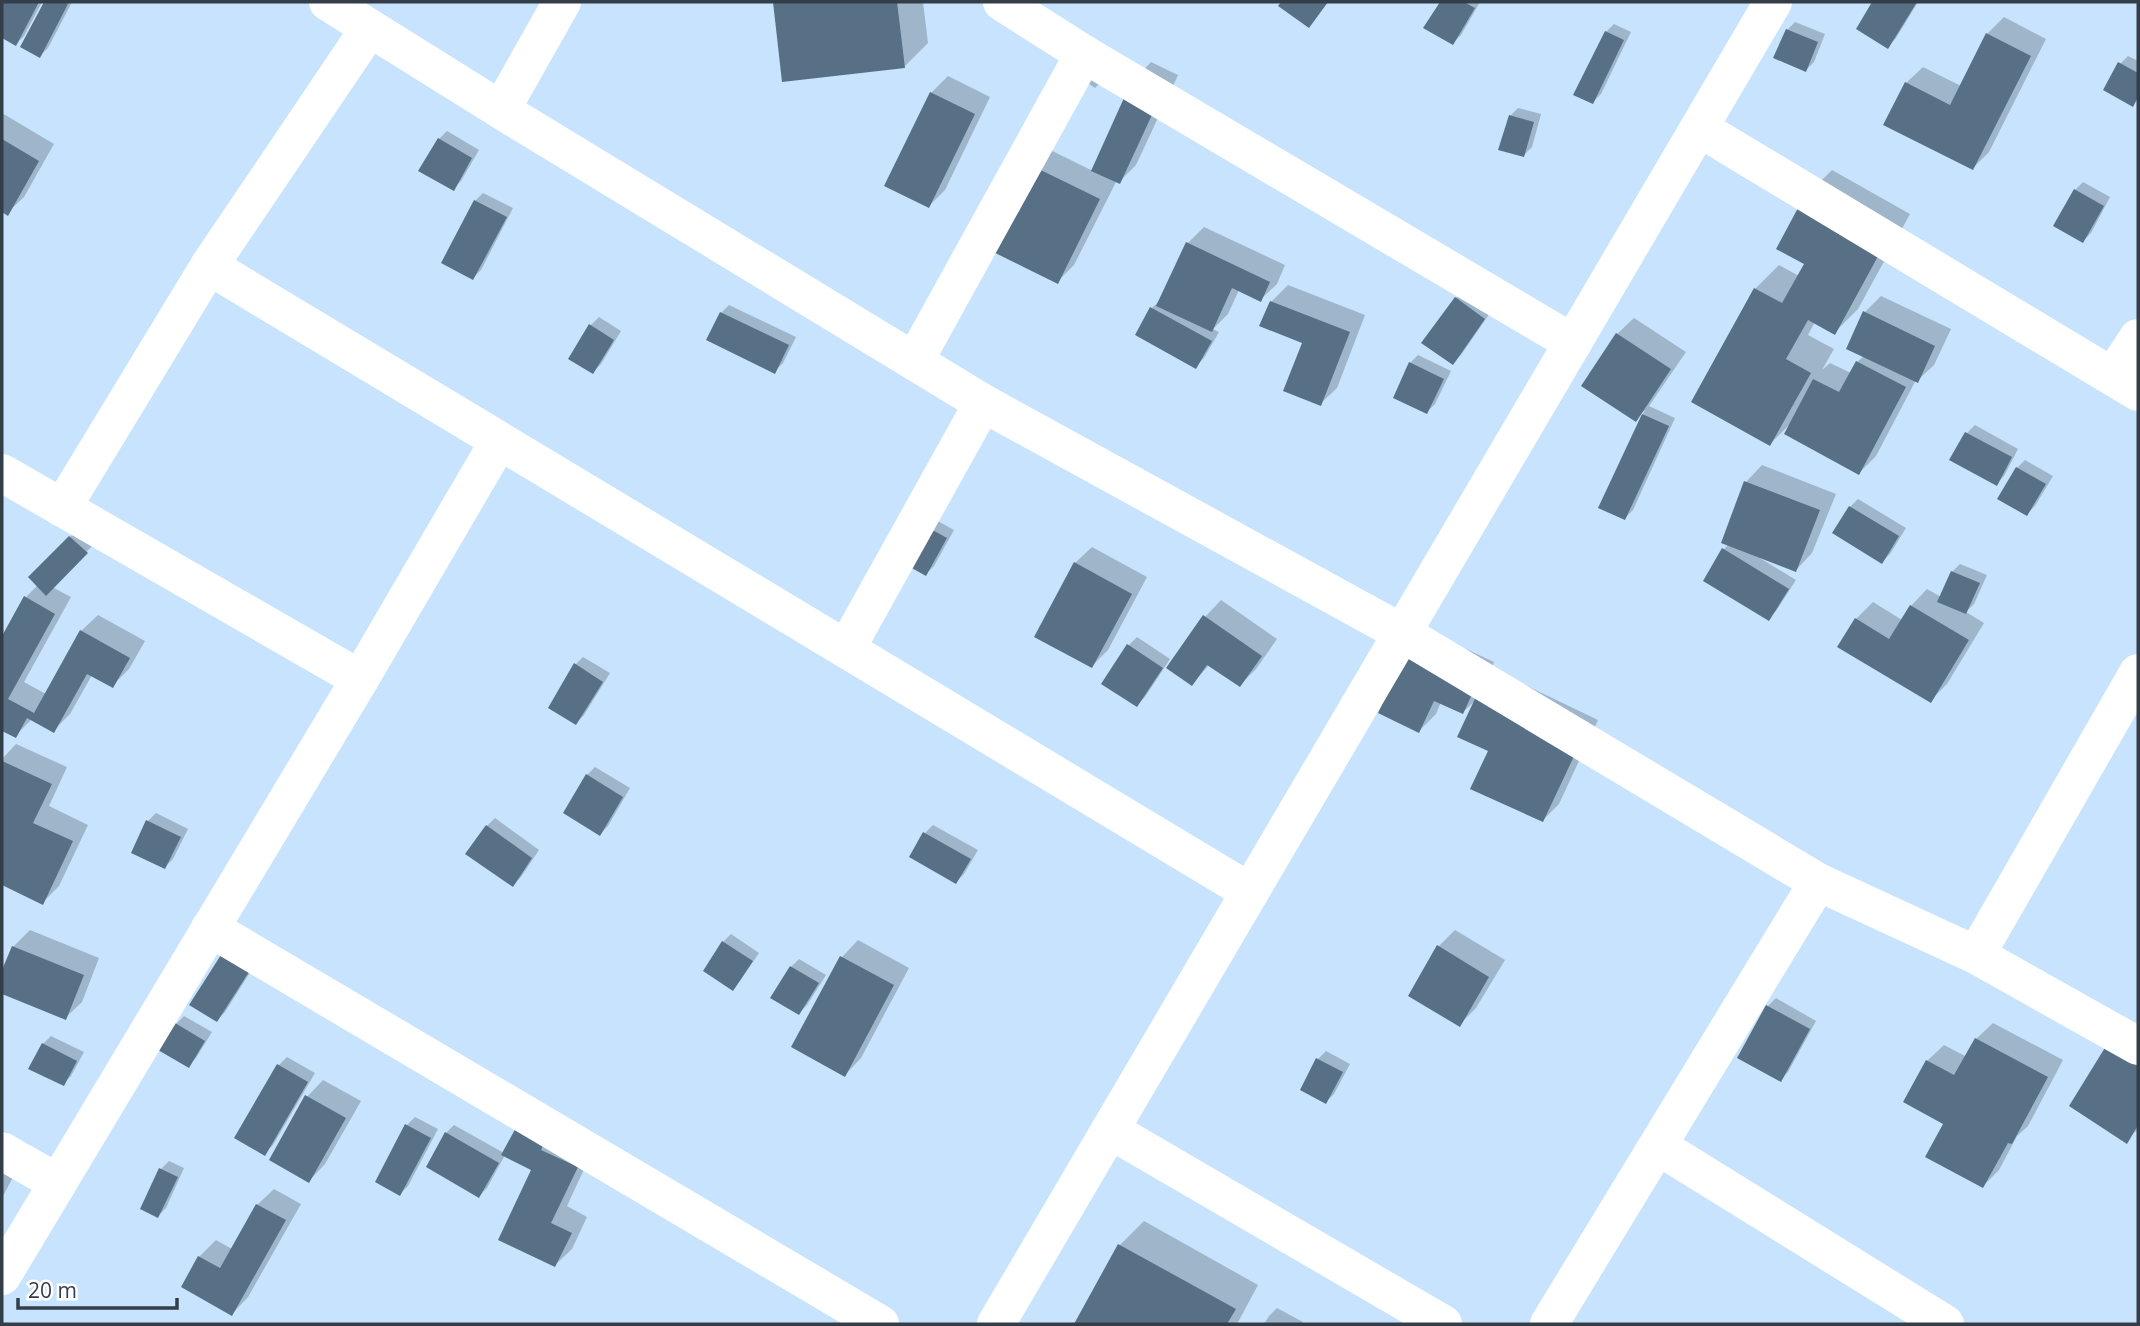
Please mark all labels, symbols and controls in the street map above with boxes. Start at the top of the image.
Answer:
scale bar [18,1266,177,1310]
text: 20 m [28,1276,77,1304]

